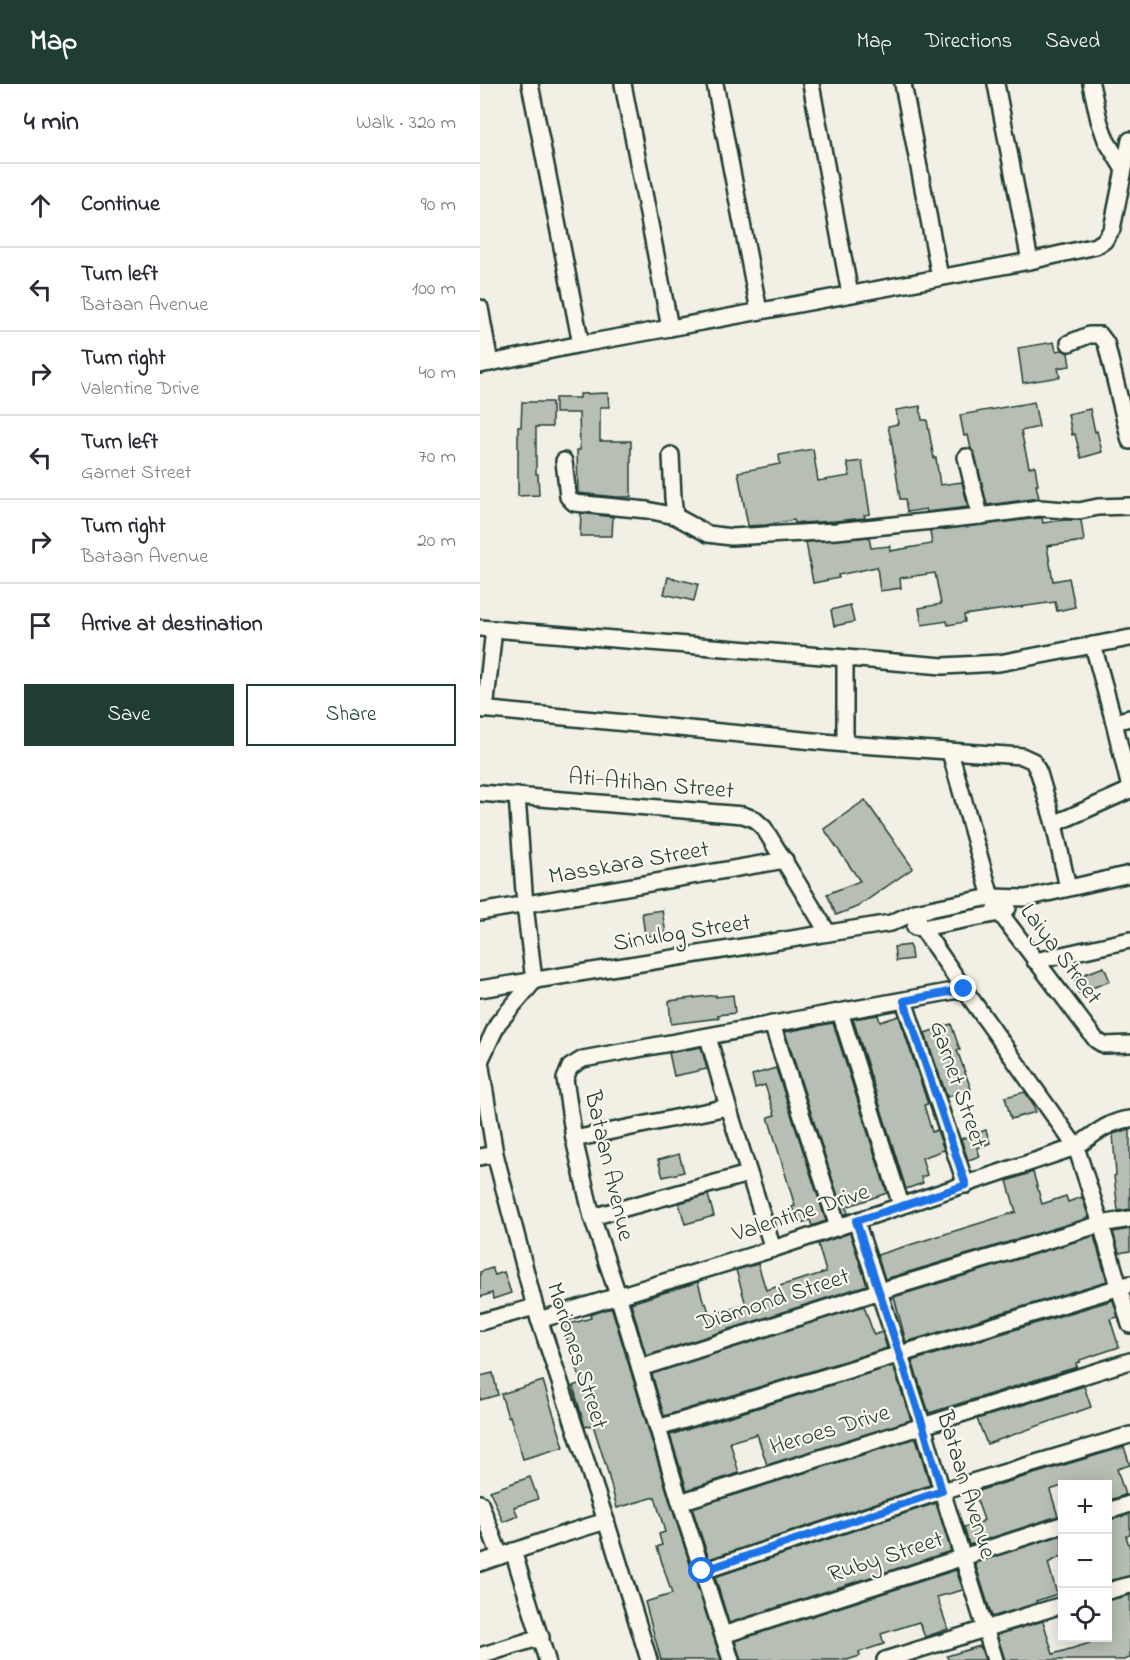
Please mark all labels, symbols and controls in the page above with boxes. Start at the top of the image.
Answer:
text: Map [30,22,77,63]
text: Map [856,27,892,57]
text: Directions [925,27,1012,57]
text: Saved [1045,27,1100,57]
text: 4 min [24,104,79,142]
text: Walk · 320 m [356,109,456,138]
icon: ahead [24,189,57,222]
text: Continue [81,189,160,221]
text: 90 m [421,191,456,220]
text: Turn left [81,259,158,291]
icon: left [24,273,57,306]
text: 100 m [412,275,456,304]
text: Bataan Avenue [81,291,208,320]
text: Turn right [81,343,166,375]
icon: right [24,357,57,390]
text: 40 m [419,359,456,388]
text: Valentine Drive [81,375,199,404]
text: Turn left [81,427,158,459]
icon: left [24,441,57,474]
text: 70 m [419,443,456,472]
text: Garnet Street [81,459,191,488]
text: Turn right [81,511,166,543]
icon: right [24,525,57,558]
text: 20 m [417,527,456,556]
text: Bataan Avenue [81,543,208,572]
icon: arrive [24,609,57,642]
text: Arrive at destination [81,609,263,641]
button: Save [24,684,234,746]
button: Share [246,684,456,746]
street label: Ati-Atihan Street [567,760,735,810]
street label: Masskara Street [546,833,712,895]
street label: Laiya Street [1009,897,1110,1014]
street label: Sinulog Street [611,906,753,962]
route end [950,975,976,1001]
street label: Garnet Street [919,1017,995,1153]
street label: Bataan Avenue [574,1087,642,1245]
street label: Valentine Drive [727,1175,874,1253]
street label: Diamond Street [693,1260,854,1342]
street label: Moriones Street [536,1278,616,1434]
street label: Heroes Drive [766,1396,894,1466]
street label: Bataan Avenue [926,1406,1004,1563]
map controls [1058,1480,1112,1642]
button: + [1058,1480,1112,1534]
street label: Ruby Street [824,1523,949,1594]
button: − [1058,1534,1112,1588]
route start [688,1557,714,1583]
button: locate [1058,1588,1112,1642]

